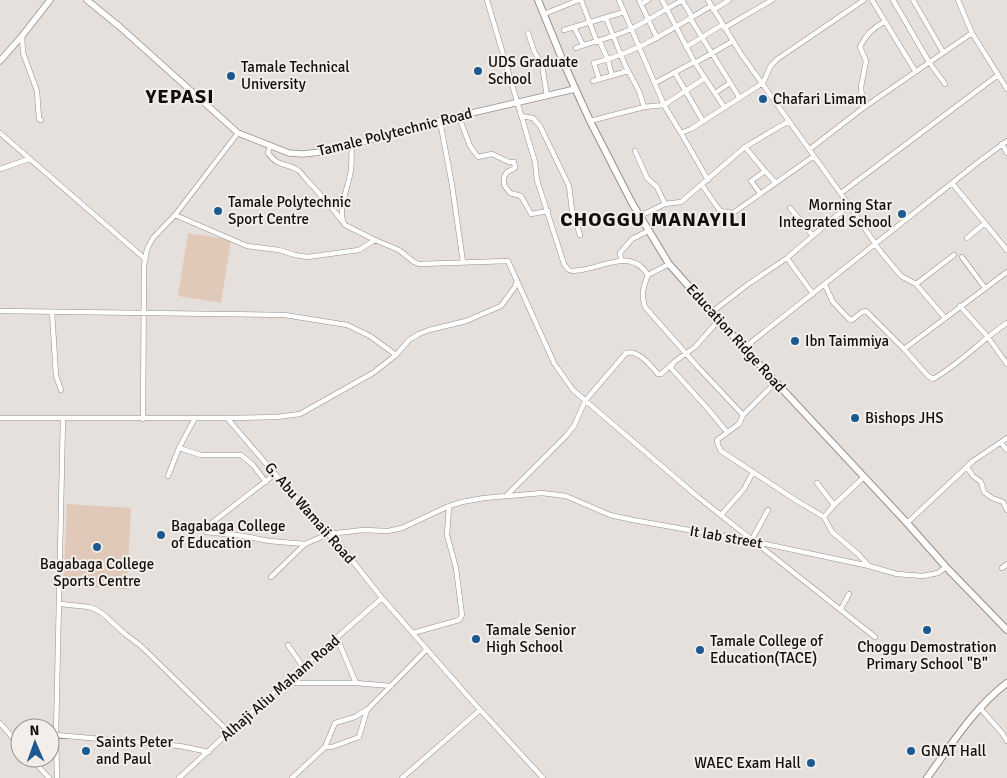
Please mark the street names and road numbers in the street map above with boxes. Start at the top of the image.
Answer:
street label: Tamale Polytechnic Road [316,104,474,160]
street label: Education Ridge Road [683,280,789,396]
street label: G. Abu Wamaii Road [261,459,359,567]
street label: It lab street [688,522,764,552]
street label: Alhaji Aliu Maham Road [217,631,343,745]

